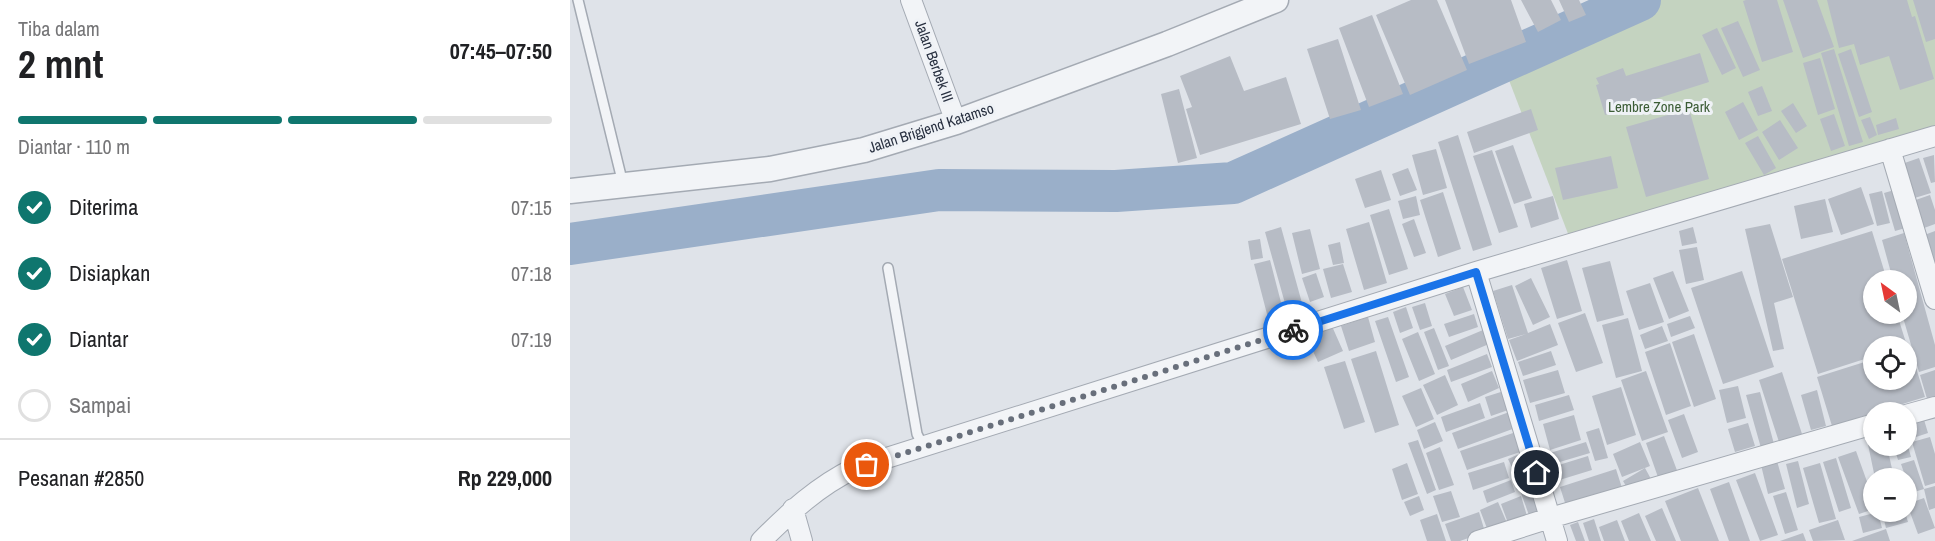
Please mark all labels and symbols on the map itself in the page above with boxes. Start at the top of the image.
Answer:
street label: Jalan Berbek III [910,17,959,105]
park label: Lembre Zone Park [1608,96,1711,117]
street label: Jalan Brigjend Katamso [865,97,996,158]
north arrow [1863,270,1917,324]
courier [1263,300,1323,360]
pin [841,439,892,490]
pin [1511,447,1562,498]

